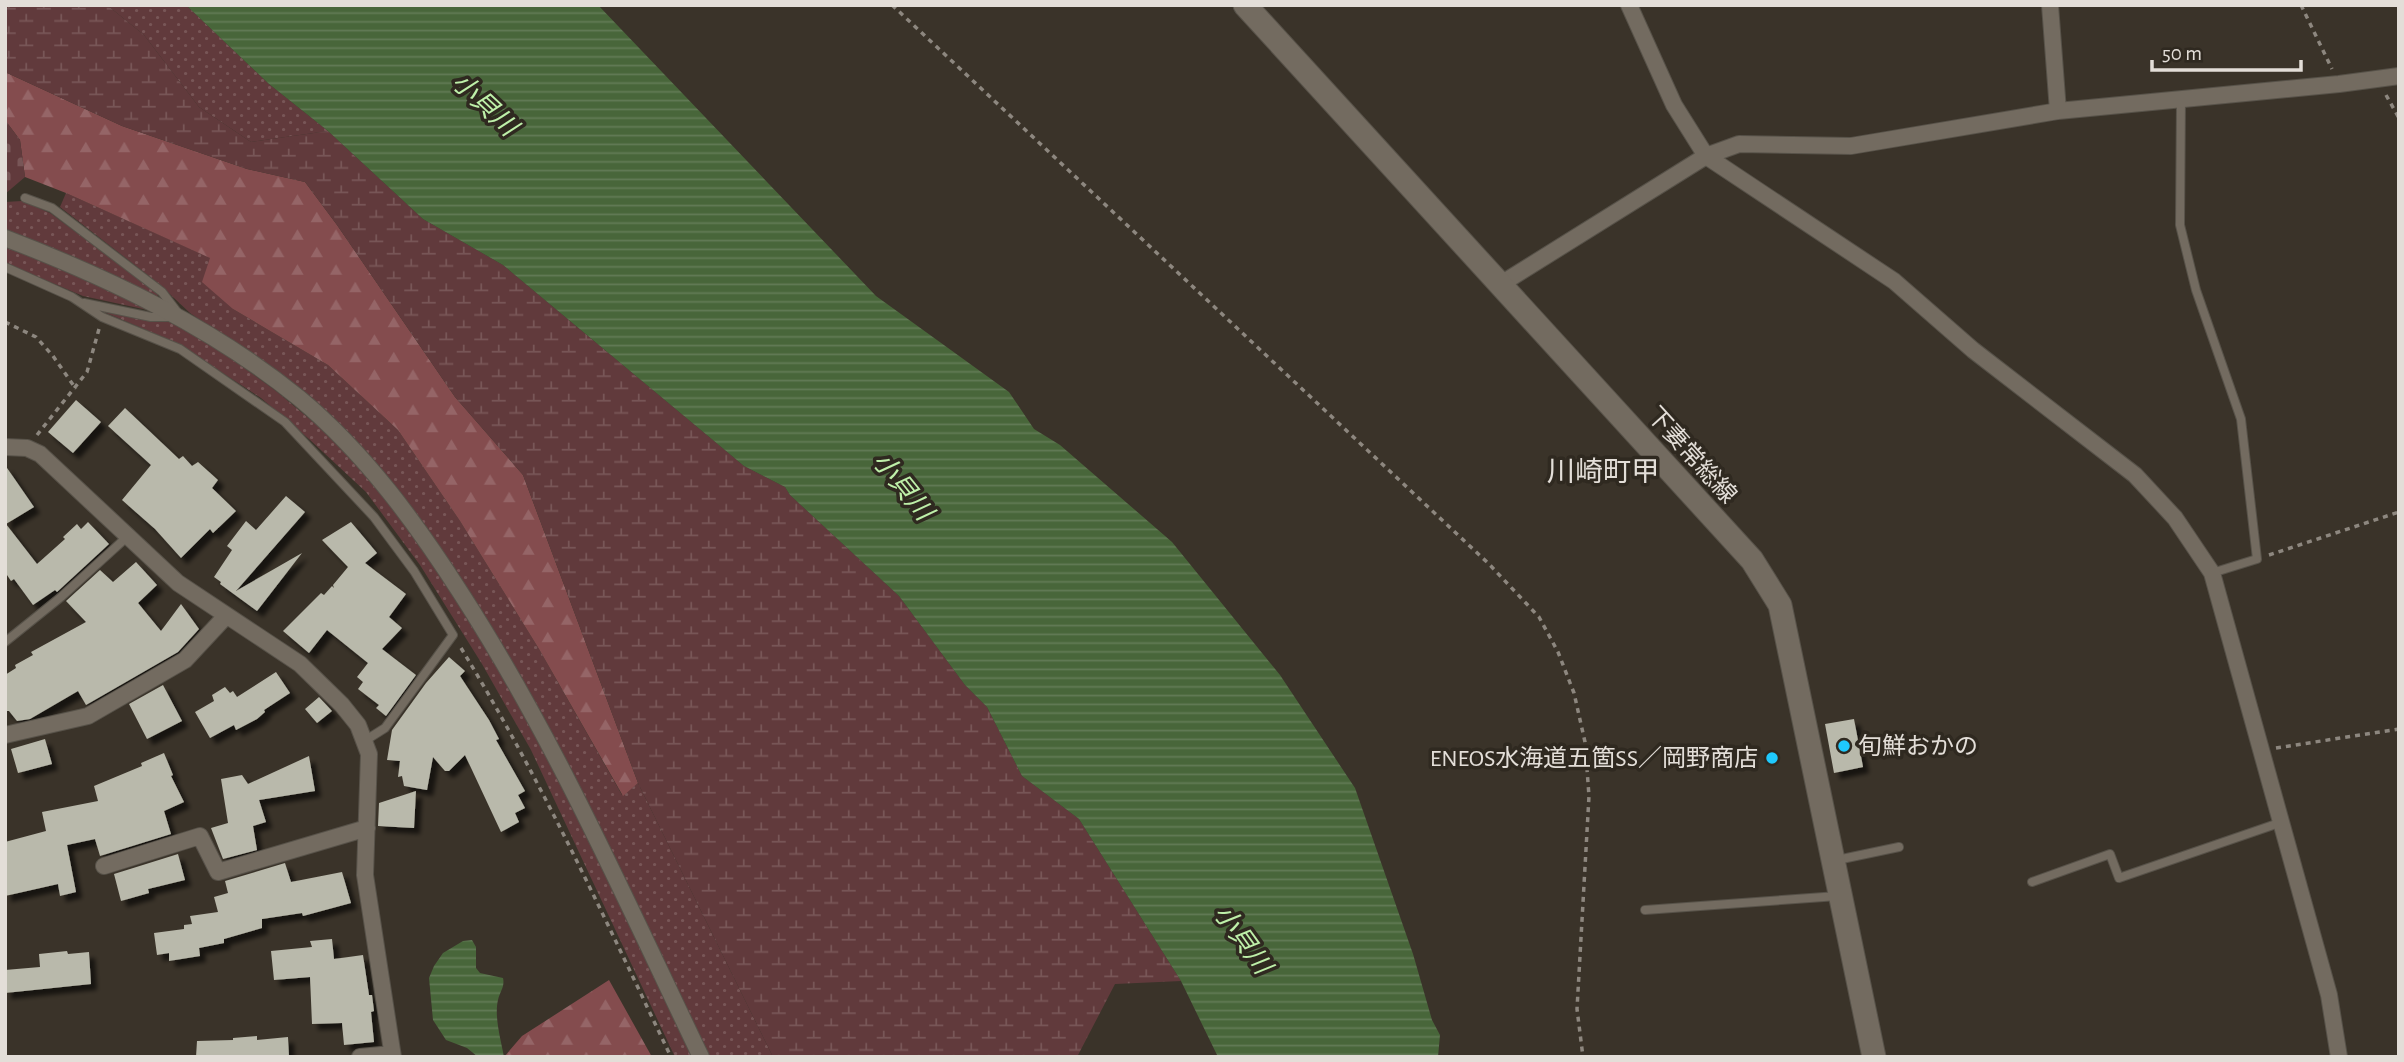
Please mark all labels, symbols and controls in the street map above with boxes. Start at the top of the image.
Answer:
scale bar [2152,28,2301,72]
text: 50 m [2162,43,2202,64]
water label: 小貝川 [447,68,525,143]
street label: 下妻常総線 [1642,402,1742,508]
water label: 小貝川 [868,448,940,527]
district label: 川崎町甲 [1547,457,1659,487]
place label: 旬鮮おかの [1858,733,1978,759]
marker: 旬鮮おかの [1836,738,1852,754]
place label: ENEOS水海道五箇SS／岡野商店 [1430,745,1758,771]
marker: ENEOS水海道五箇SS／岡野商店 [1764,750,1780,766]
water label: 小貝川 [1209,900,1278,981]

